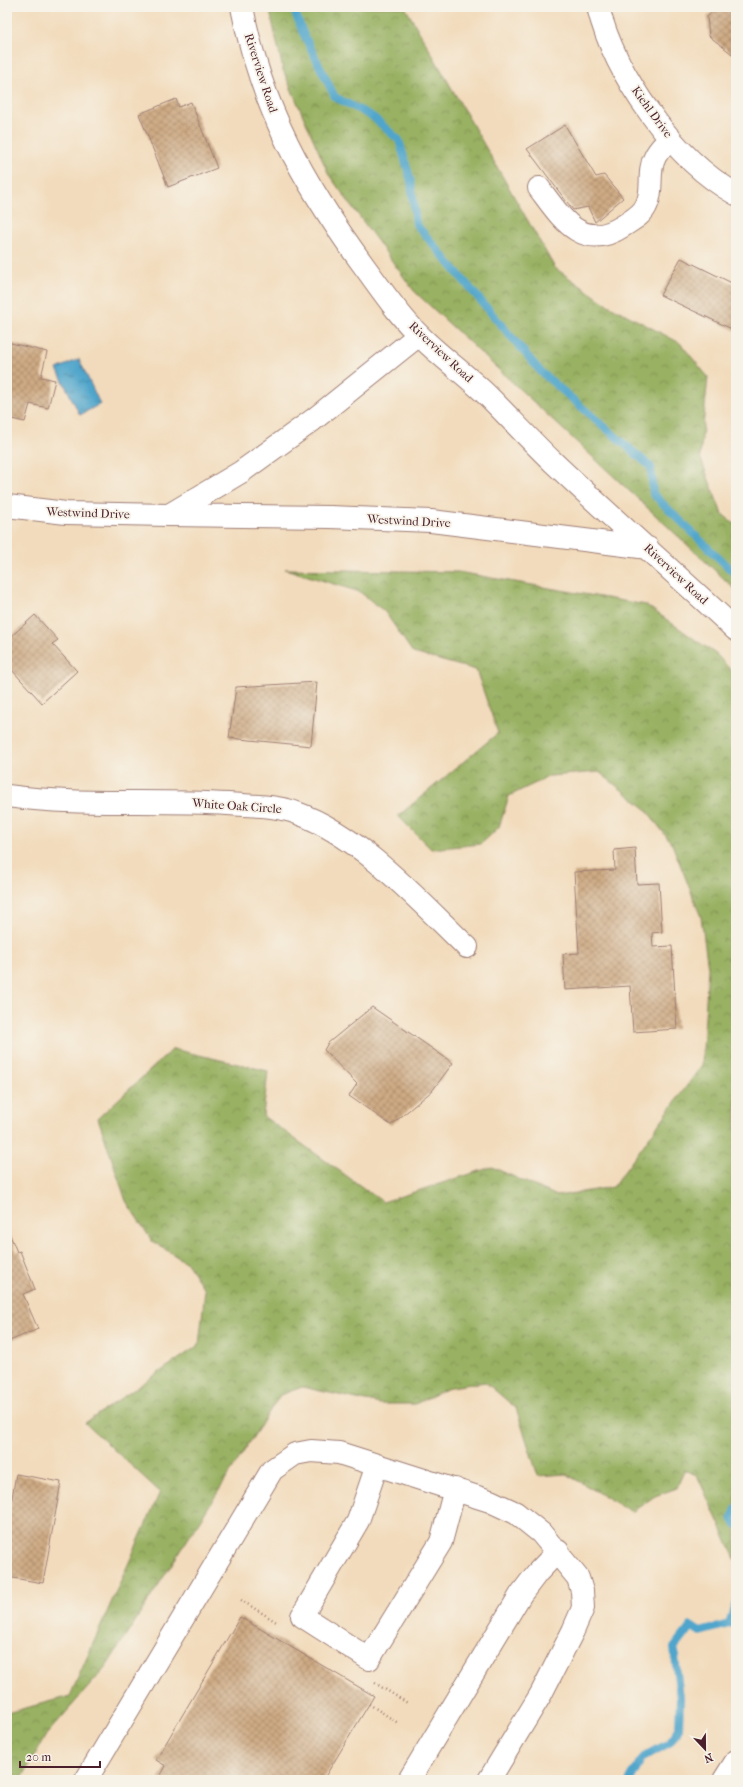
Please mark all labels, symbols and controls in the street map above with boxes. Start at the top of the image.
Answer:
street label: Riverview Road [242,32,281,115]
street label: Kiehl Drive [629,84,675,140]
street label: Riverview Road [406,319,476,386]
street label: Westwind Drive [45,505,130,521]
street label: Westwind Drive [366,512,451,530]
street label: Riverview Road [641,541,711,608]
street label: White Oak Circle [191,796,282,816]
north arrow [685,1729,725,1769]
scale bar [20,1743,100,1769]
text: 20 m [26,1750,51,1764]
text: N [702,1750,715,1766]

